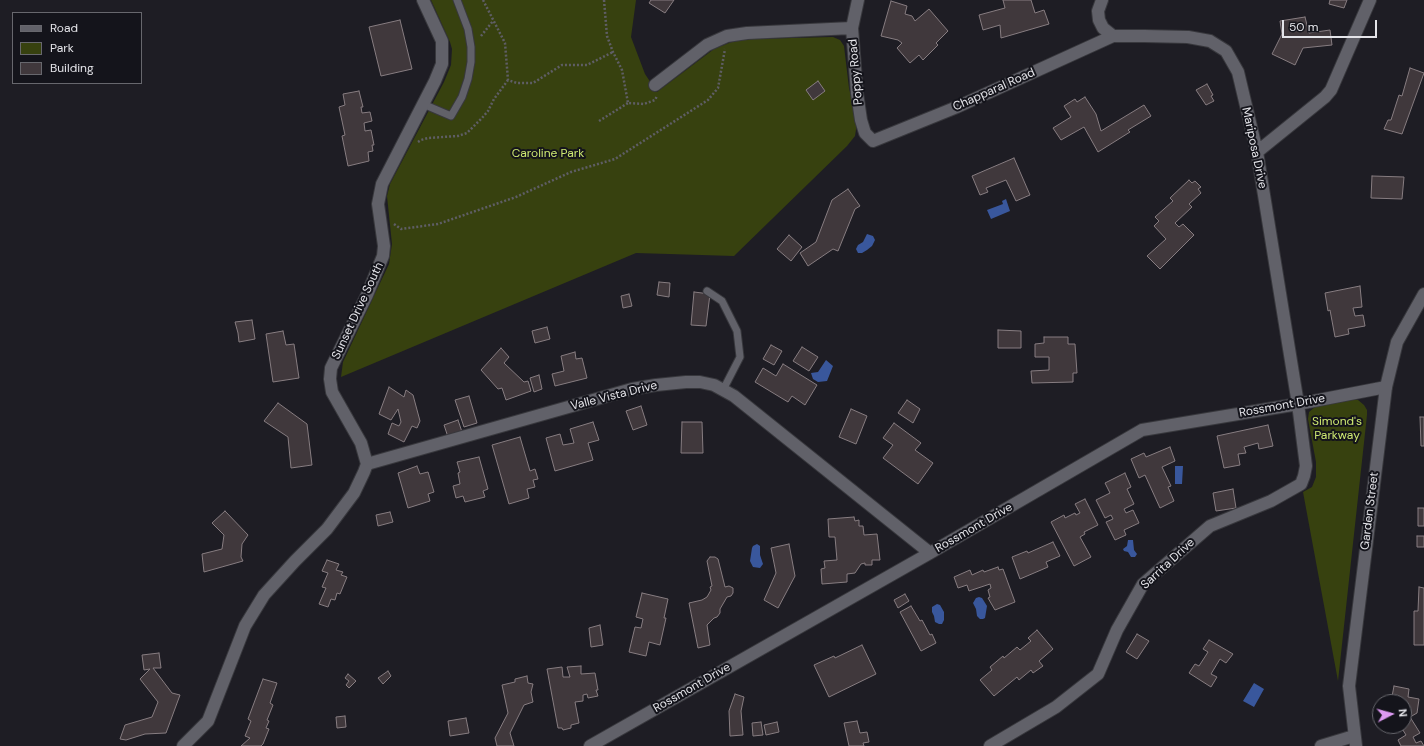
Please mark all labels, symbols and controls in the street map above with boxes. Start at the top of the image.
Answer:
legend [12,12,142,84]
scale bar [1284,12,1379,38]
text: 50 m [1289,19,1318,35]
text: Road [50,20,78,36]
street label: Poppy Road [846,38,866,106]
text: Park [50,40,74,56]
text: Building [50,60,94,76]
street label: Chapparal Road [951,65,1037,115]
street label: Mariposa Drive [1238,106,1270,190]
park label: Caroline Park [512,147,584,161]
street label: Sunset Drive South [329,260,387,362]
street label: Valle Vista Drive [569,378,659,414]
street label: Rossmont Drive [1238,391,1326,421]
park label: Simond's Parkway [1312,415,1362,443]
street label: Garden Street [1358,471,1382,551]
street label: Rossmont Drive [933,500,1015,556]
street label: Sarrita Drive [1138,536,1198,592]
street label: Rossmont Drive [651,660,733,716]
north arrow [1372,694,1412,734]
text: N [1396,708,1410,718]

